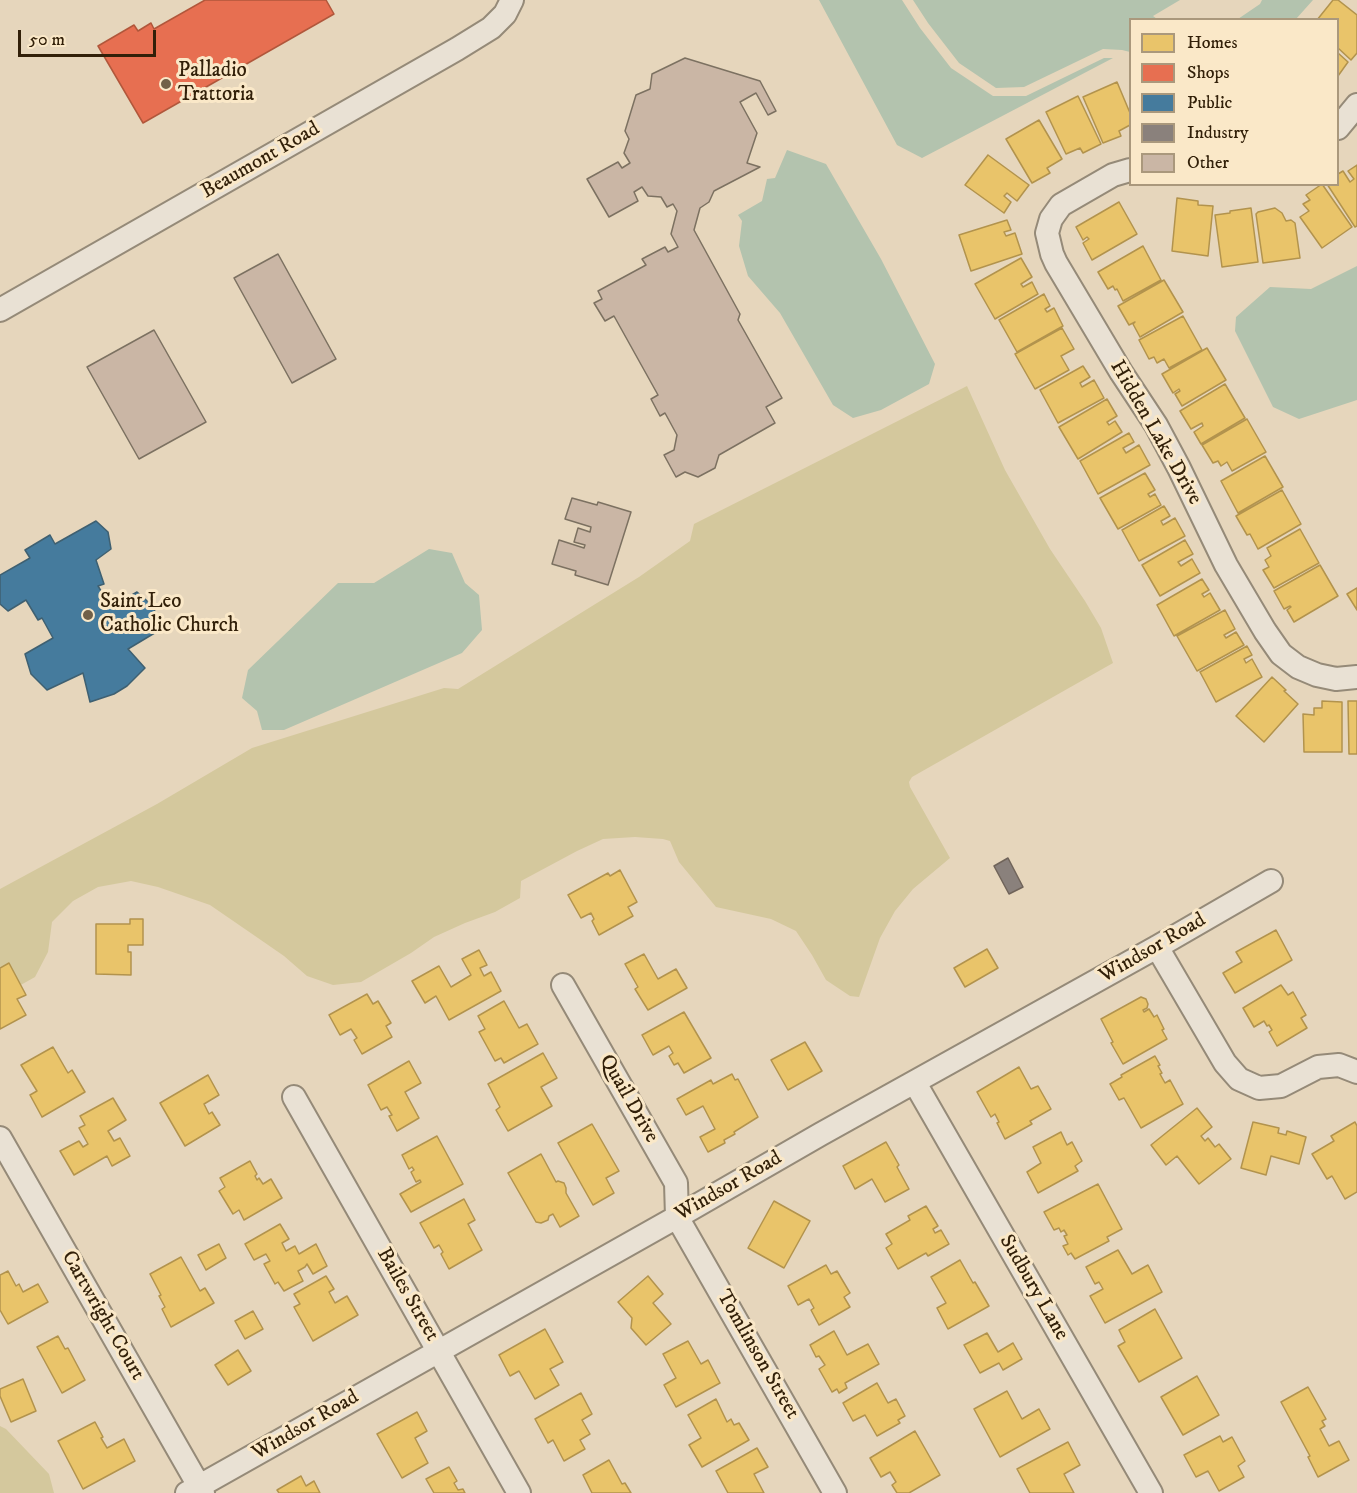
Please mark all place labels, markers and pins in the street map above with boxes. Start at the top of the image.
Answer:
place label: Palladio Trattoria [178,59,254,109]
marker: Palladio Trattoria [159,77,173,91]
place label: Saint Leo Catholic Church [100,590,239,640]
marker: Saint Leo Catholic Church [81,608,95,622]

